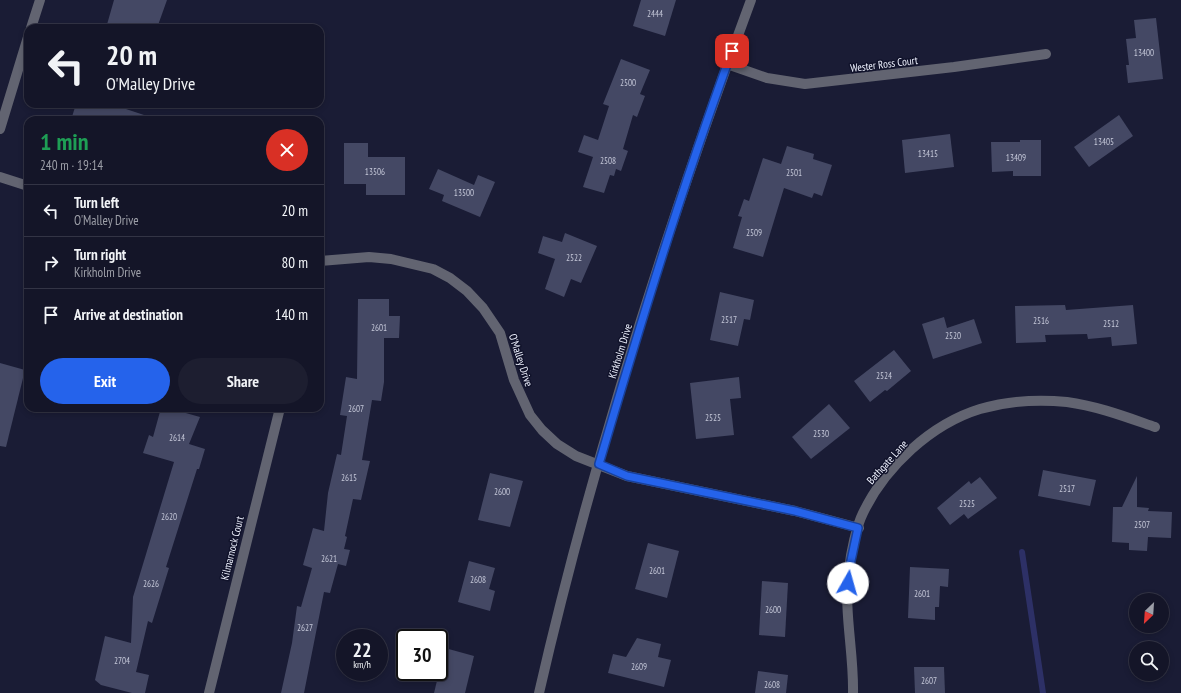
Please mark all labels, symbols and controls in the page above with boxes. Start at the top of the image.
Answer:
house number: 2444 [647,8,663,19]
pin [715,34,749,68]
text: 20 m [106,36,157,73]
icon: left [40,40,92,92]
icon: arrive [721,40,743,62]
house number: 13400 [1134,47,1154,58]
street label: Wester Ross Court [849,53,919,75]
text: O'Malley Drive [106,72,196,95]
house number: 2500 [620,77,636,88]
text: 1 min [40,126,88,157]
button: close [266,129,308,171]
house number: 13405 [1094,136,1114,147]
house number: 13415 [918,148,938,159]
house number: 13409 [1006,152,1026,163]
house number: 2508 [600,155,616,166]
text: 240 m · 19:14 [40,157,103,174]
house number: 13506 [365,166,385,177]
house number: 2501 [786,167,802,178]
house number: 13500 [454,187,474,198]
text: Turn left [74,193,119,212]
icon: left [40,200,62,222]
text: 20 m [282,201,308,220]
text: O'Malley Drive [74,212,139,229]
house number: 2509 [746,227,762,238]
text: Turn right [74,245,126,264]
icon: right [40,252,62,274]
house number: 2522 [566,252,582,263]
text: 80 m [282,253,308,272]
text: Kirkholm Drive [74,264,141,281]
icon: arrive [40,304,62,326]
text: Arrive at destination [74,305,183,324]
text: 140 m [275,305,308,324]
house number: 2517 [721,314,737,325]
house number: 2516 [1033,315,1049,326]
house number: 2512 [1103,318,1119,329]
street label: Kirkholm Drive [605,321,635,380]
house number: 2601 [371,322,387,333]
house number: 2520 [945,330,961,341]
street label: O'Malley Drive [506,332,536,389]
button: Exit [40,358,170,404]
button: Share [178,358,308,404]
house number: 2524 [876,370,892,381]
house number: 2607 [348,403,364,414]
house number: 2525 [705,412,721,423]
house number: 2530 [813,428,829,439]
house number: 2614 [169,432,185,443]
street label: Bathgate Lane [864,437,911,487]
house number: 2615 [341,472,357,483]
house number: 2517 [1059,483,1075,494]
house number: 2600 [494,486,510,497]
house number: 2525 [959,498,975,509]
house number: 2620 [161,511,177,522]
street label: Kilmarnock Court [217,515,247,581]
house number: 2507 [1134,519,1150,530]
house number: 2621 [321,553,337,564]
position arrow [827,562,869,604]
house number: 2601 [649,565,665,576]
house number: 2608 [470,574,486,585]
house number: 2626 [143,578,159,589]
house number: 2601 [914,588,930,599]
north arrow [1129,593,1169,633]
map controls [1129,593,1169,681]
house number: 2600 [765,604,781,615]
house number: 2627 [297,622,313,633]
speed limit sign: 30 [396,629,448,681]
text: 22 [352,637,372,663]
button: search [1129,641,1169,681]
house number: 2704 [114,655,130,666]
text: km/h [353,658,371,671]
house number: 2609 [631,661,647,672]
house number: 2607 [921,675,937,686]
house number: 2608 [764,679,780,690]

